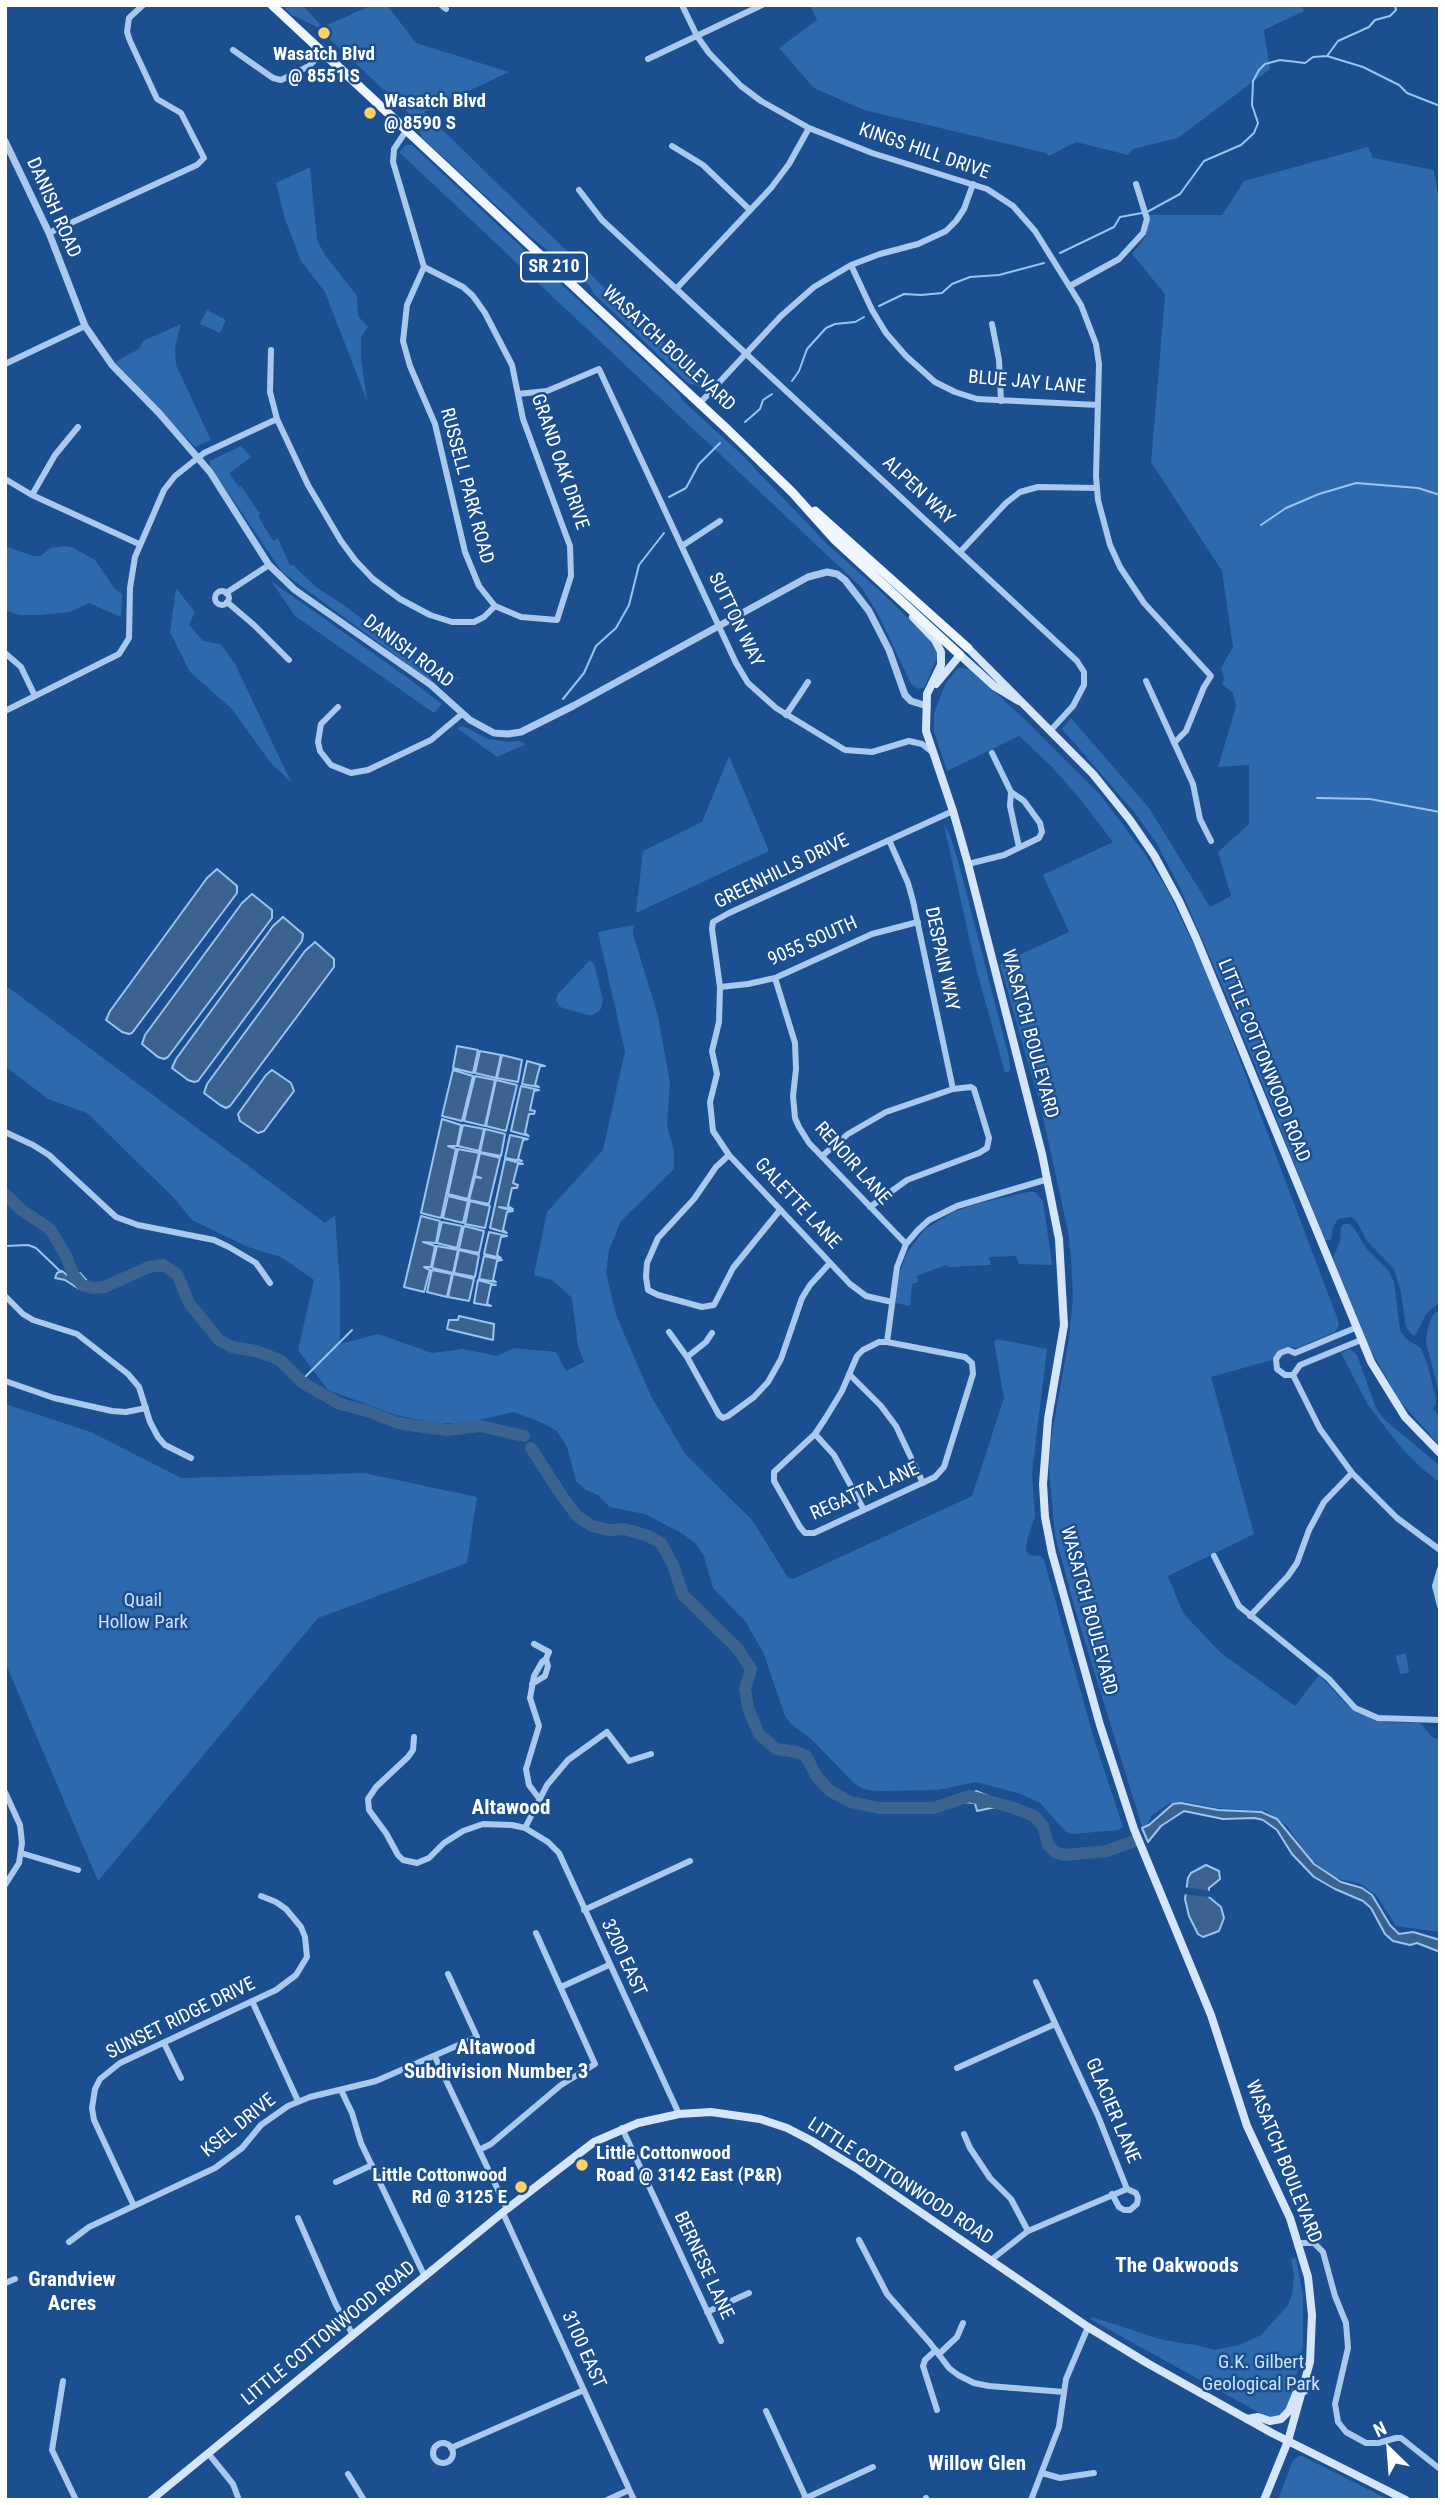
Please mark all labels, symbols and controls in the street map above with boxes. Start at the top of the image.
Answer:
marker: Wasatch Blvd @ 8551 S [316,25,332,41]
place label: Wasatch Blvd @ 8551 S [273,44,375,88]
place label: Wasatch Blvd @ 8590 S [384,91,486,135]
marker: Wasatch Blvd @ 8590 S [362,105,378,121]
street label: KINGS HILL DRIVE [855,119,993,185]
street label: DANISH ROAD [21,154,85,262]
road number: SR 210 [521,253,587,282]
street label: WASATCH BOULEVARD [597,281,739,417]
street label: BLUE JAY LANE [967,366,1087,400]
street label: GRAND OAK DRIVE [525,391,593,533]
street label: RUSSELL PARK ROAD [434,406,498,566]
street label: ALPEN WAY [877,452,959,530]
street label: SUTTON WAY [702,569,768,671]
street label: DANISH ROAD [358,611,458,693]
street label: GREENHILLS DRIVE [711,830,853,914]
street label: DESPAIN WAY [919,905,963,1013]
street label: 9055 SOUTH [765,912,861,972]
street label: WASATCH BOULEVARD [995,947,1063,1121]
street label: LITTLE COTTONWOOD ROAD [1212,956,1314,1166]
street label: RENOIR LANE [809,1118,895,1210]
street label: GALETTE LANE [749,1154,845,1254]
street label: REGATTA LANE [807,1458,923,1526]
street label: WASATCH BOULEVARD [1054,1524,1122,1698]
park label: Quail Hollow Park [98,1590,188,1634]
district label: Altawood [472,1796,550,1822]
street label: 3200 EAST [595,1916,651,2000]
street label: SUNSET RIDGE DRIVE [103,1973,259,2065]
district label: Altawood Subdivision Number 3 [404,2036,588,2086]
street label: GLACIER LANE [1080,2055,1144,2167]
street label: WASATCH BOULEVARD [1240,2077,1326,2247]
street label: KSEL DRIVE [197,2089,281,2163]
street label: LITTLE COTTONWOOD ROAD [803,2113,997,2251]
place label: Little Cottonwood Road @ 3142 East (P&R) [596,2143,782,2187]
marker: Little Cottonwood Road @ 3142 East (P&R) [574,2157,590,2173]
place label: Little Cottonwood Rd @ 3125 E [372,2165,507,2209]
marker: Little Cottonwood Rd @ 3125 E [513,2179,529,2195]
street label: BERNESE LANE [668,2209,738,2323]
district label: The Oakwoods [1115,2254,1239,2280]
street label: LITTLE COTTONWOOD ROAD [238,2257,420,2411]
district label: Grandview Acres [28,2268,116,2318]
street label: 3100 EAST [556,2308,610,2392]
park label: G.K. Gilbert Geological Park [1202,2352,1320,2396]
north arrow [1354,2414,1424,2484]
text: N [1370,2417,1390,2442]
district label: Willow Glen [928,2452,1026,2478]

